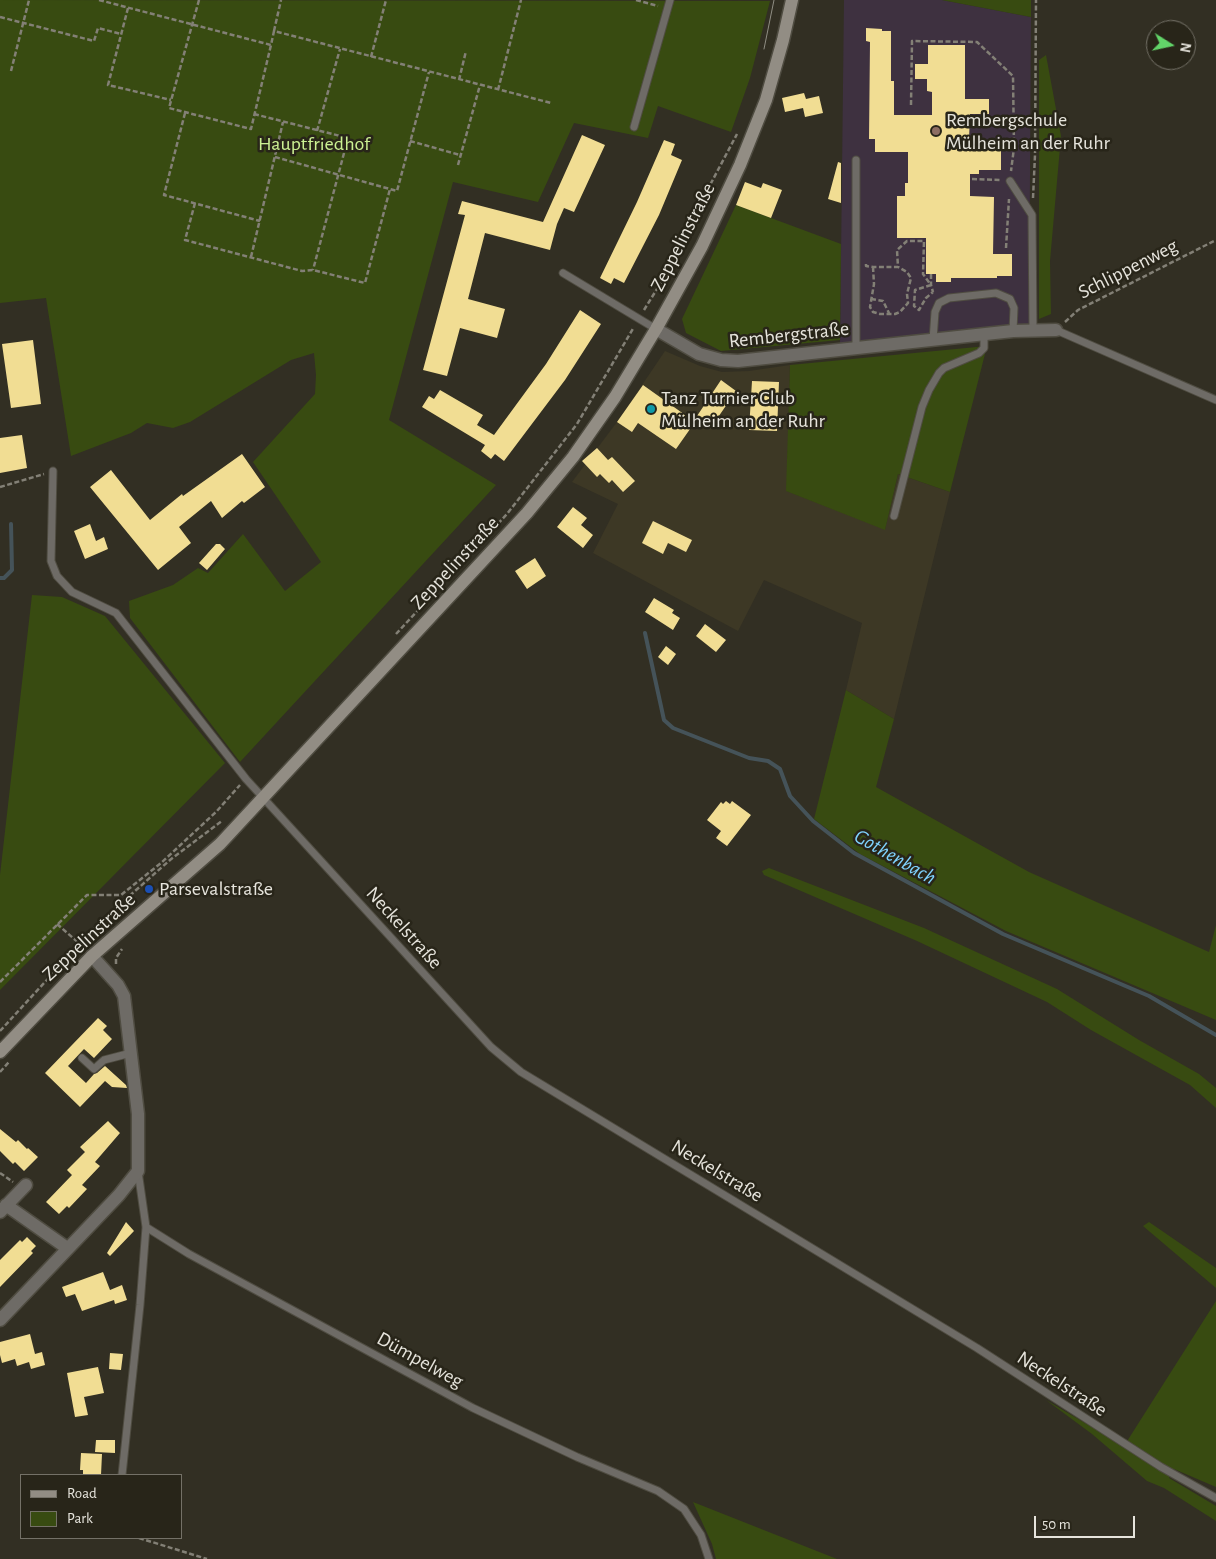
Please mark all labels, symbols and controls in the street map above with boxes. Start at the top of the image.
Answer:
north arrow [1146,20,1196,70]
text: N [1177,41,1193,53]
place label: Rembergschule Mülheim an der Ruhr [946,108,1110,155]
marker: Rembergschule Mülheim an der Ruhr [930,125,942,137]
park label: Hauptfriedhof [258,132,370,156]
street label: Zeppelinstraße [645,179,721,295]
street label: Schlippenweg [1074,234,1182,304]
street label: Rembergstraße [728,317,850,353]
place label: Tanz Turnier Club Mülheim an der Ruhr [661,386,825,433]
marker: Tanz Turnier Club Mülheim an der Ruhr [645,403,657,415]
street label: Zeppelinstraße [406,511,504,615]
water label: Gothenbach [850,824,940,890]
place label: Parsevalstraße [159,877,273,901]
street label: Neckelstraße [361,882,447,974]
marker: Parsevalstraße [143,883,155,895]
street label: Zeppelinstraße [37,888,141,986]
street label: Neckelstraße [667,1134,767,1208]
street label: Dümpelweg [373,1326,467,1394]
street label: Neckelstraße [1012,1346,1112,1422]
legend [20,1474,182,1539]
text: Road [67,1486,97,1501]
scale bar [1036,1506,1137,1538]
text: Park [67,1511,93,1526]
text: 50 m [1042,1517,1071,1532]

